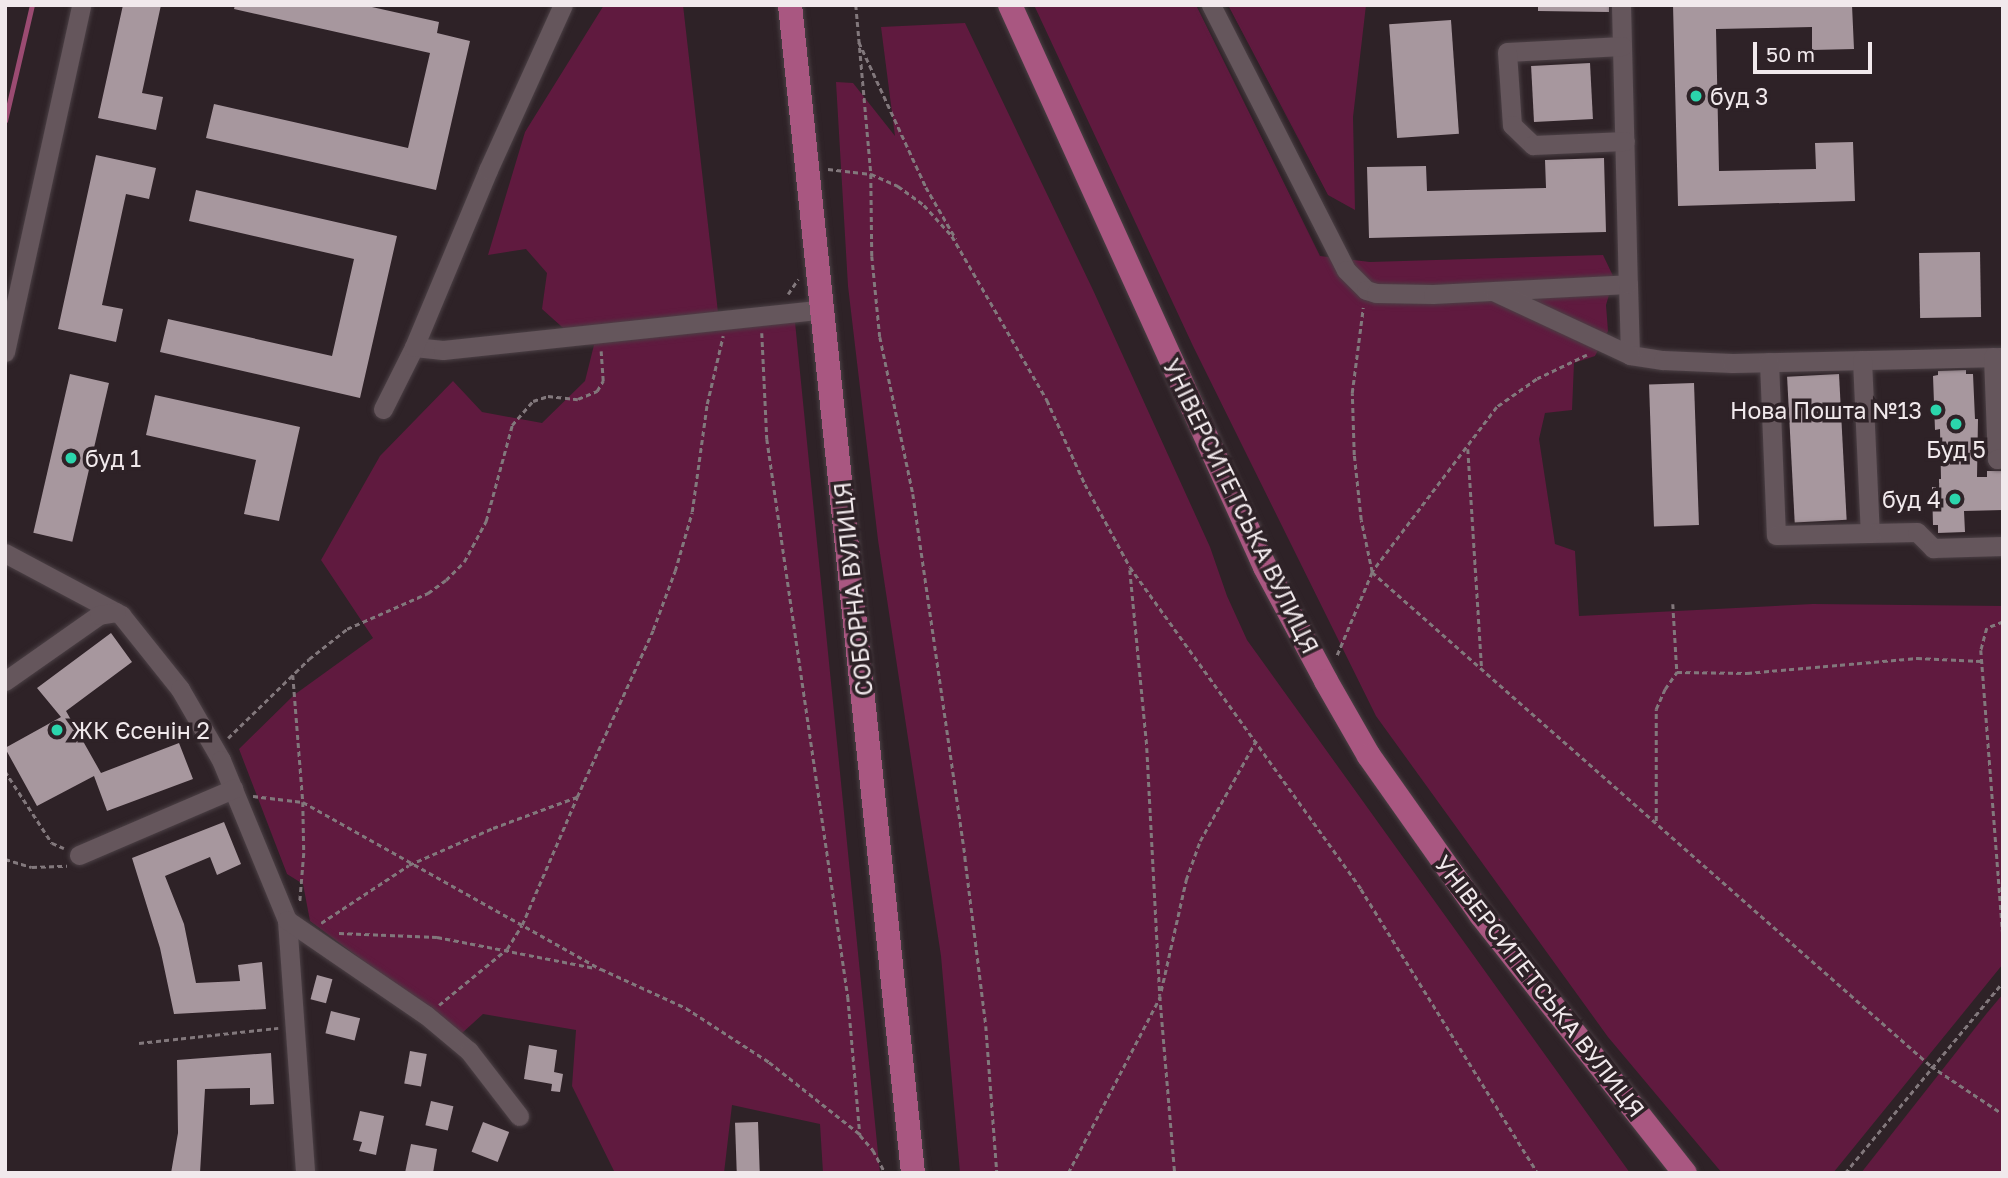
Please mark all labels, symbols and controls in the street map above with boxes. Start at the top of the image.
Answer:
scale bar [1756,28,1875,72]
text: 50 m [1766,41,1815,67]
place label: буд 3 [1710,82,1769,110]
marker: буд 3 [1688,88,1704,104]
street label: УНІВЕРСИТЕТСЬКА ВУЛИЦЯ [1157,354,1325,658]
place label: Нова Пошта №13 [1730,396,1922,424]
marker: Нова Пошта №13 [1928,402,1944,418]
marker: Буд 5 [1948,416,1964,432]
place label: Буд 5 [1926,435,1986,463]
place label: буд 1 [85,444,141,472]
marker: буд 1 [63,450,79,466]
street label: СОБОРНА ВУЛИЦЯ [828,481,878,697]
place label: буд 4 [1882,485,1941,513]
marker: буд 4 [1947,491,1963,507]
place label: ЖК Єсенін 2 [71,716,210,744]
marker: ЖК Єсенін 2 [49,722,65,738]
street label: УНІВЕРСИТЕТСЬКА ВУЛИЦЯ [1429,850,1651,1122]

